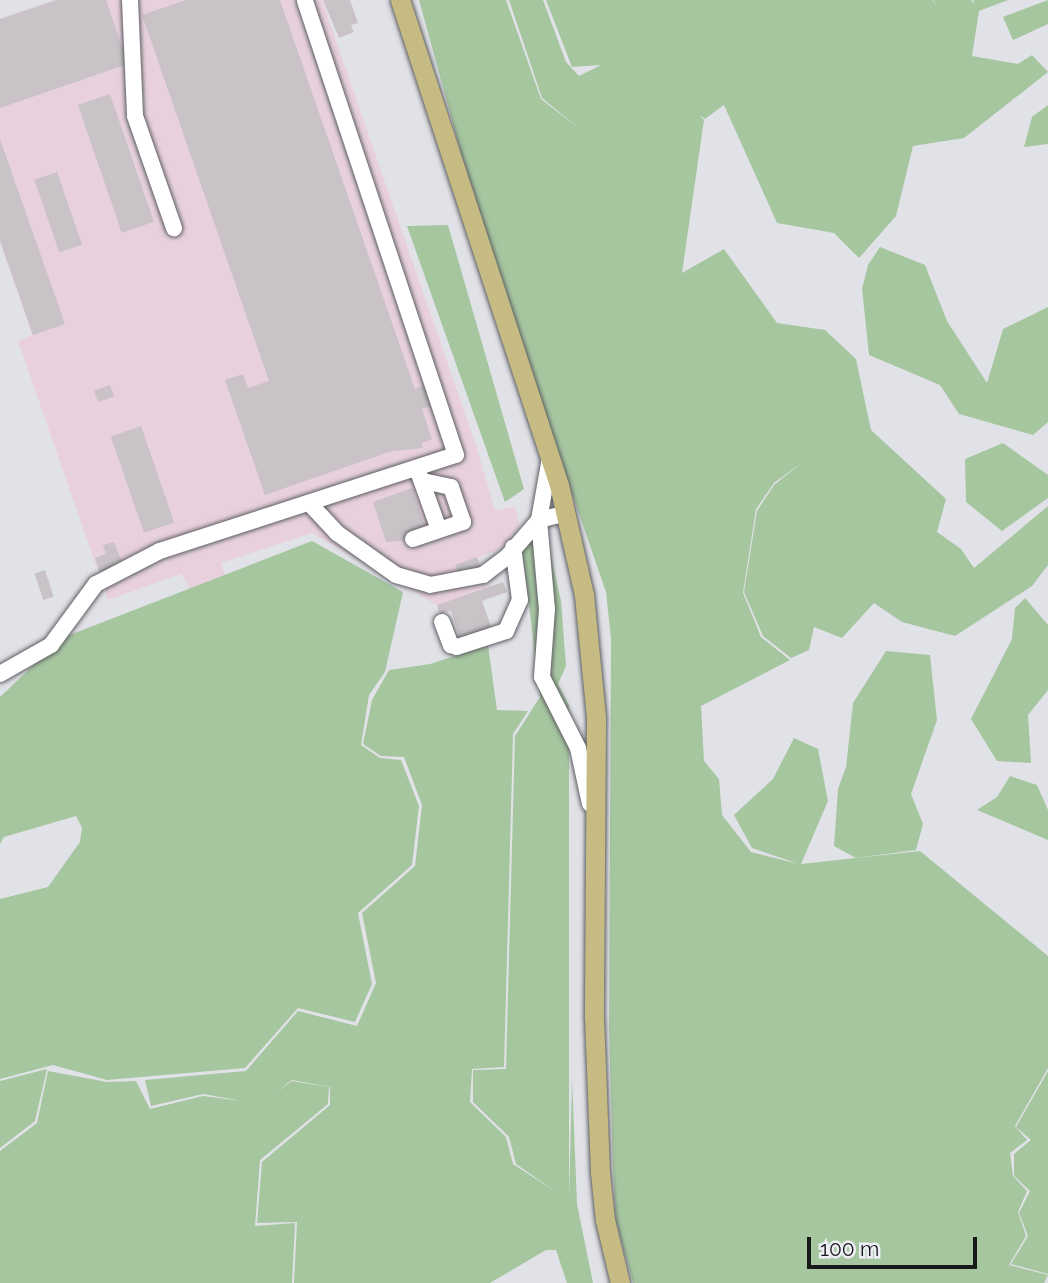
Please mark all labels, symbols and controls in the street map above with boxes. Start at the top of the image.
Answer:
scale bar [810,1224,980,1268]
text: 100 m [820,1236,879,1261]

